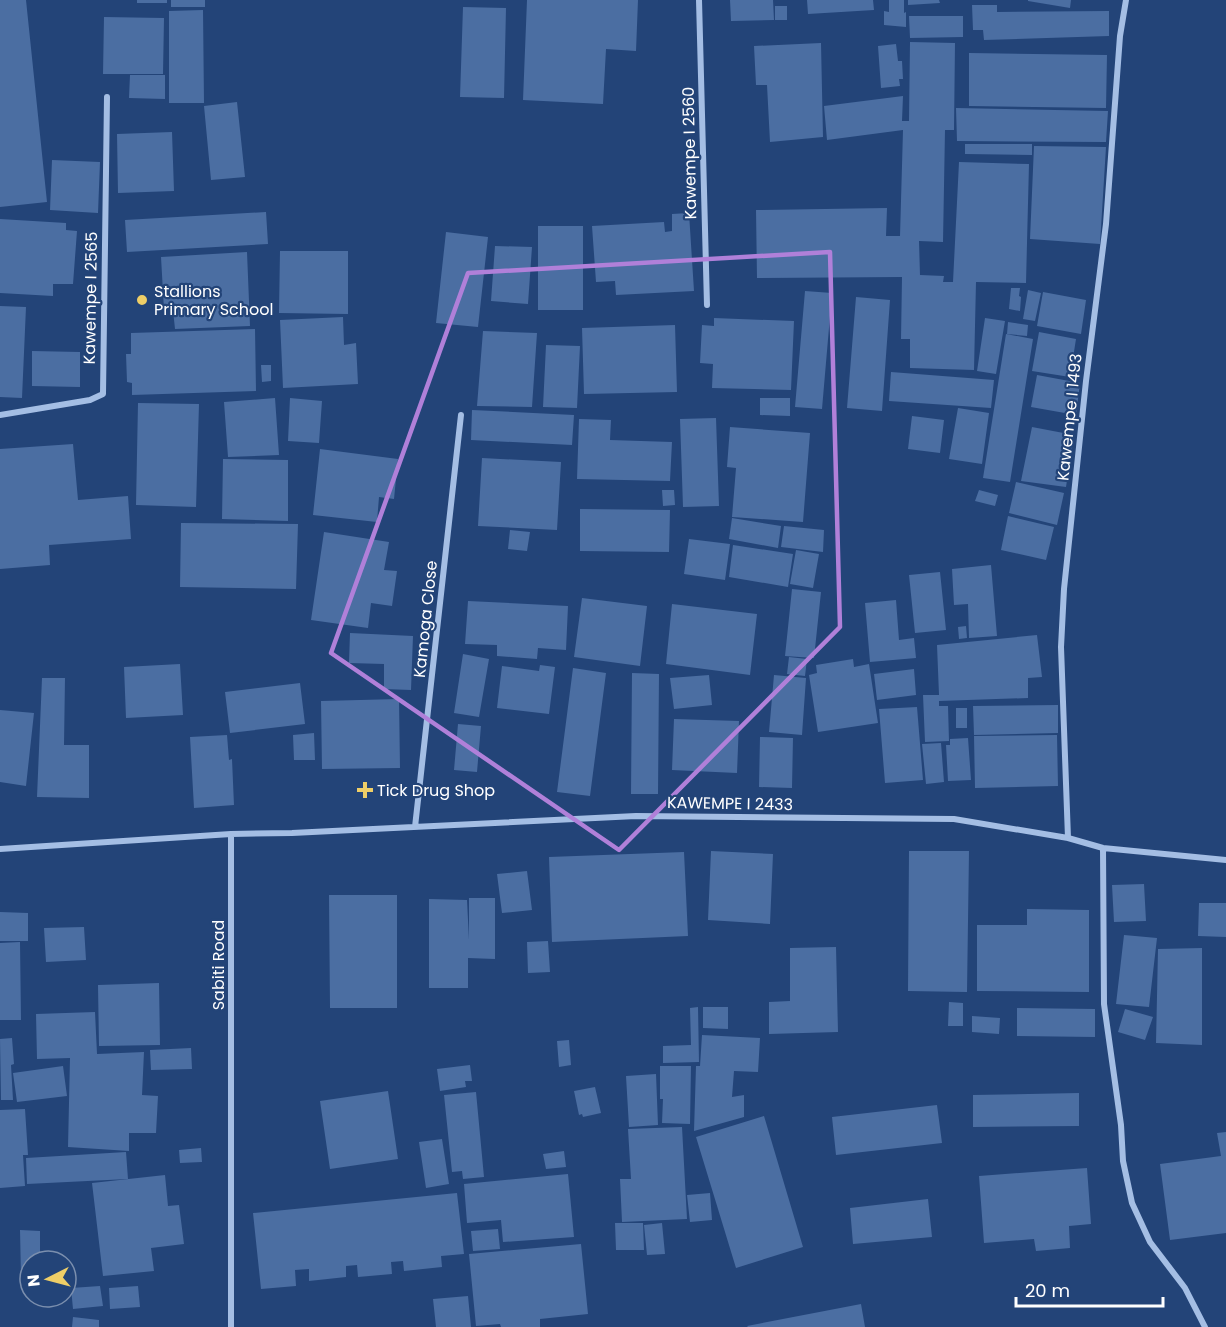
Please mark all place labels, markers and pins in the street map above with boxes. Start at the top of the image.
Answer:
place label: Stallions Primary School [154,280,273,321]
marker: Stallions Primary School [135,293,149,307]
place label: Tick Drug Shop [377,779,495,802]
marker: Tick Drug Shop [358,783,372,797]

